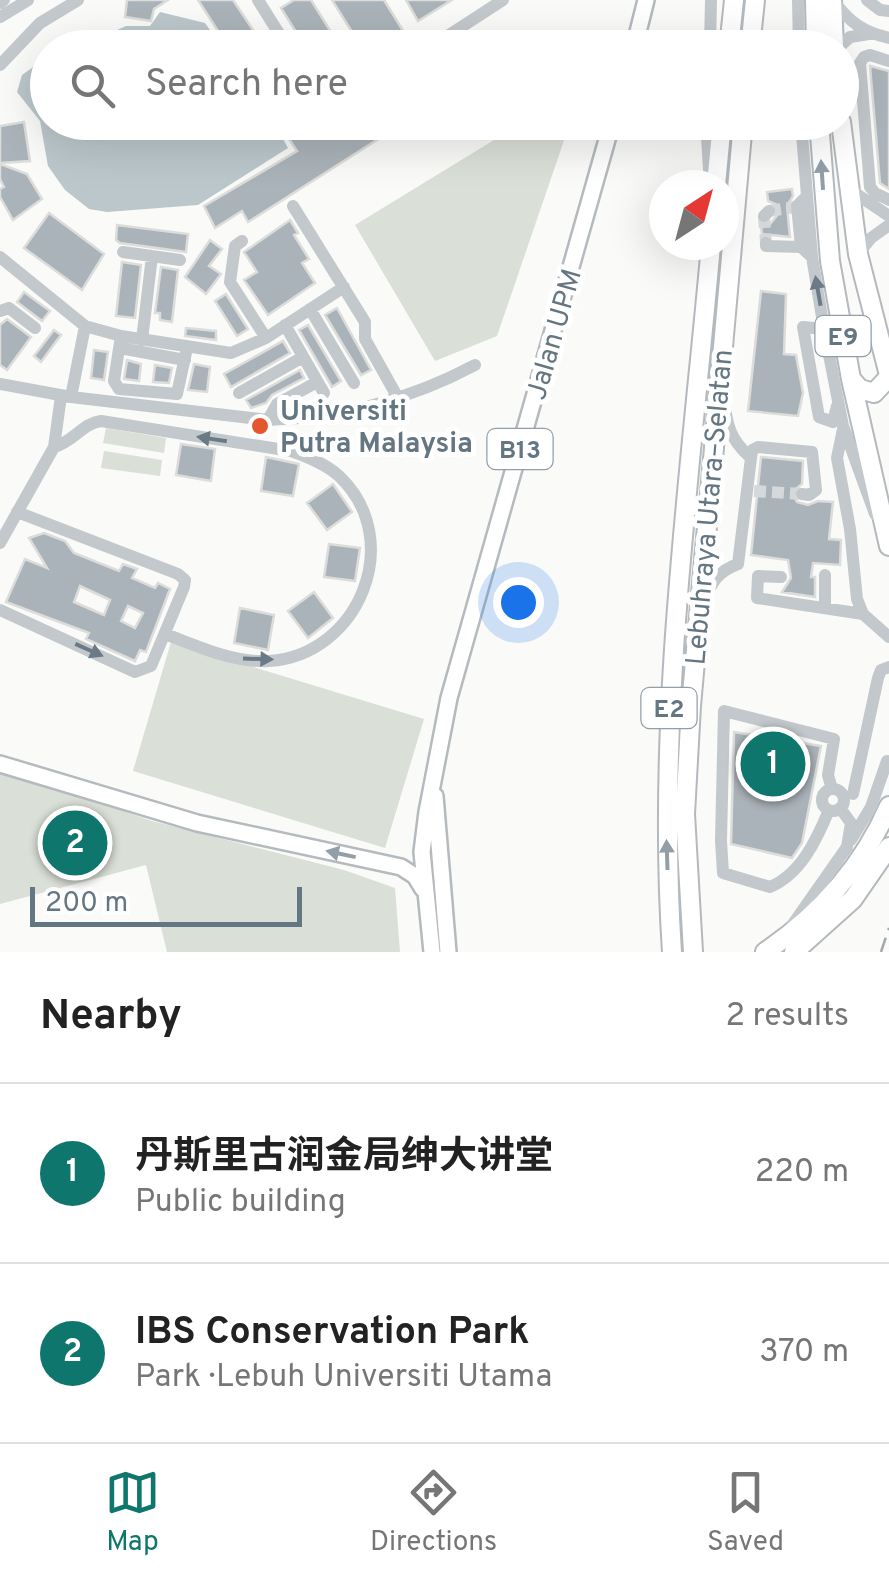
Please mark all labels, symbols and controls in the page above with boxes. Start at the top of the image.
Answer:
search box [30,30,859,140]
icon: search [65,58,120,113]
text: Search here [145,61,348,110]
one-way arrow [814,159,830,190]
north arrow [649,170,739,260]
street label: Jalan UPM [520,265,592,404]
one-way arrow [810,275,825,307]
road number: E9 [816,316,870,356]
street label: Lebuhraya Utara–Selatan [679,348,743,667]
place label: Universiti Putra Malaysia [280,395,473,463]
marker: Universiti Putra Malaysia [249,415,271,437]
road number: B13 [488,429,552,469]
one-way arrow [196,430,227,446]
your location [493,577,544,628]
one-way arrow [75,642,104,659]
one-way arrow [243,651,274,667]
road number: E2 [642,688,696,728]
pin: 1 [740,726,806,802]
pin: 2 [42,806,108,880]
one-way arrow [659,838,675,870]
one-way arrow [325,846,356,861]
scale bar [30,882,302,926]
text: 200 m [45,886,128,922]
text: Nearby [40,991,182,1044]
text: 2 results [725,997,849,1037]
text: 丹斯里古润金局绅大讲堂 [135,1134,553,1183]
text: 1 [66,1153,79,1193]
text: 220 m [755,1153,849,1193]
text: Public building [135,1183,346,1223]
text: IBS Conservation Park [135,1309,529,1358]
text: 2 [63,1333,82,1373]
text: 370 m [759,1333,849,1373]
text: Park · Lebuh Universiti Utama [135,1358,552,1398]
tab: Map [105,1465,160,1561]
tab: Directions [370,1465,497,1561]
tab: Saved [707,1465,784,1561]

